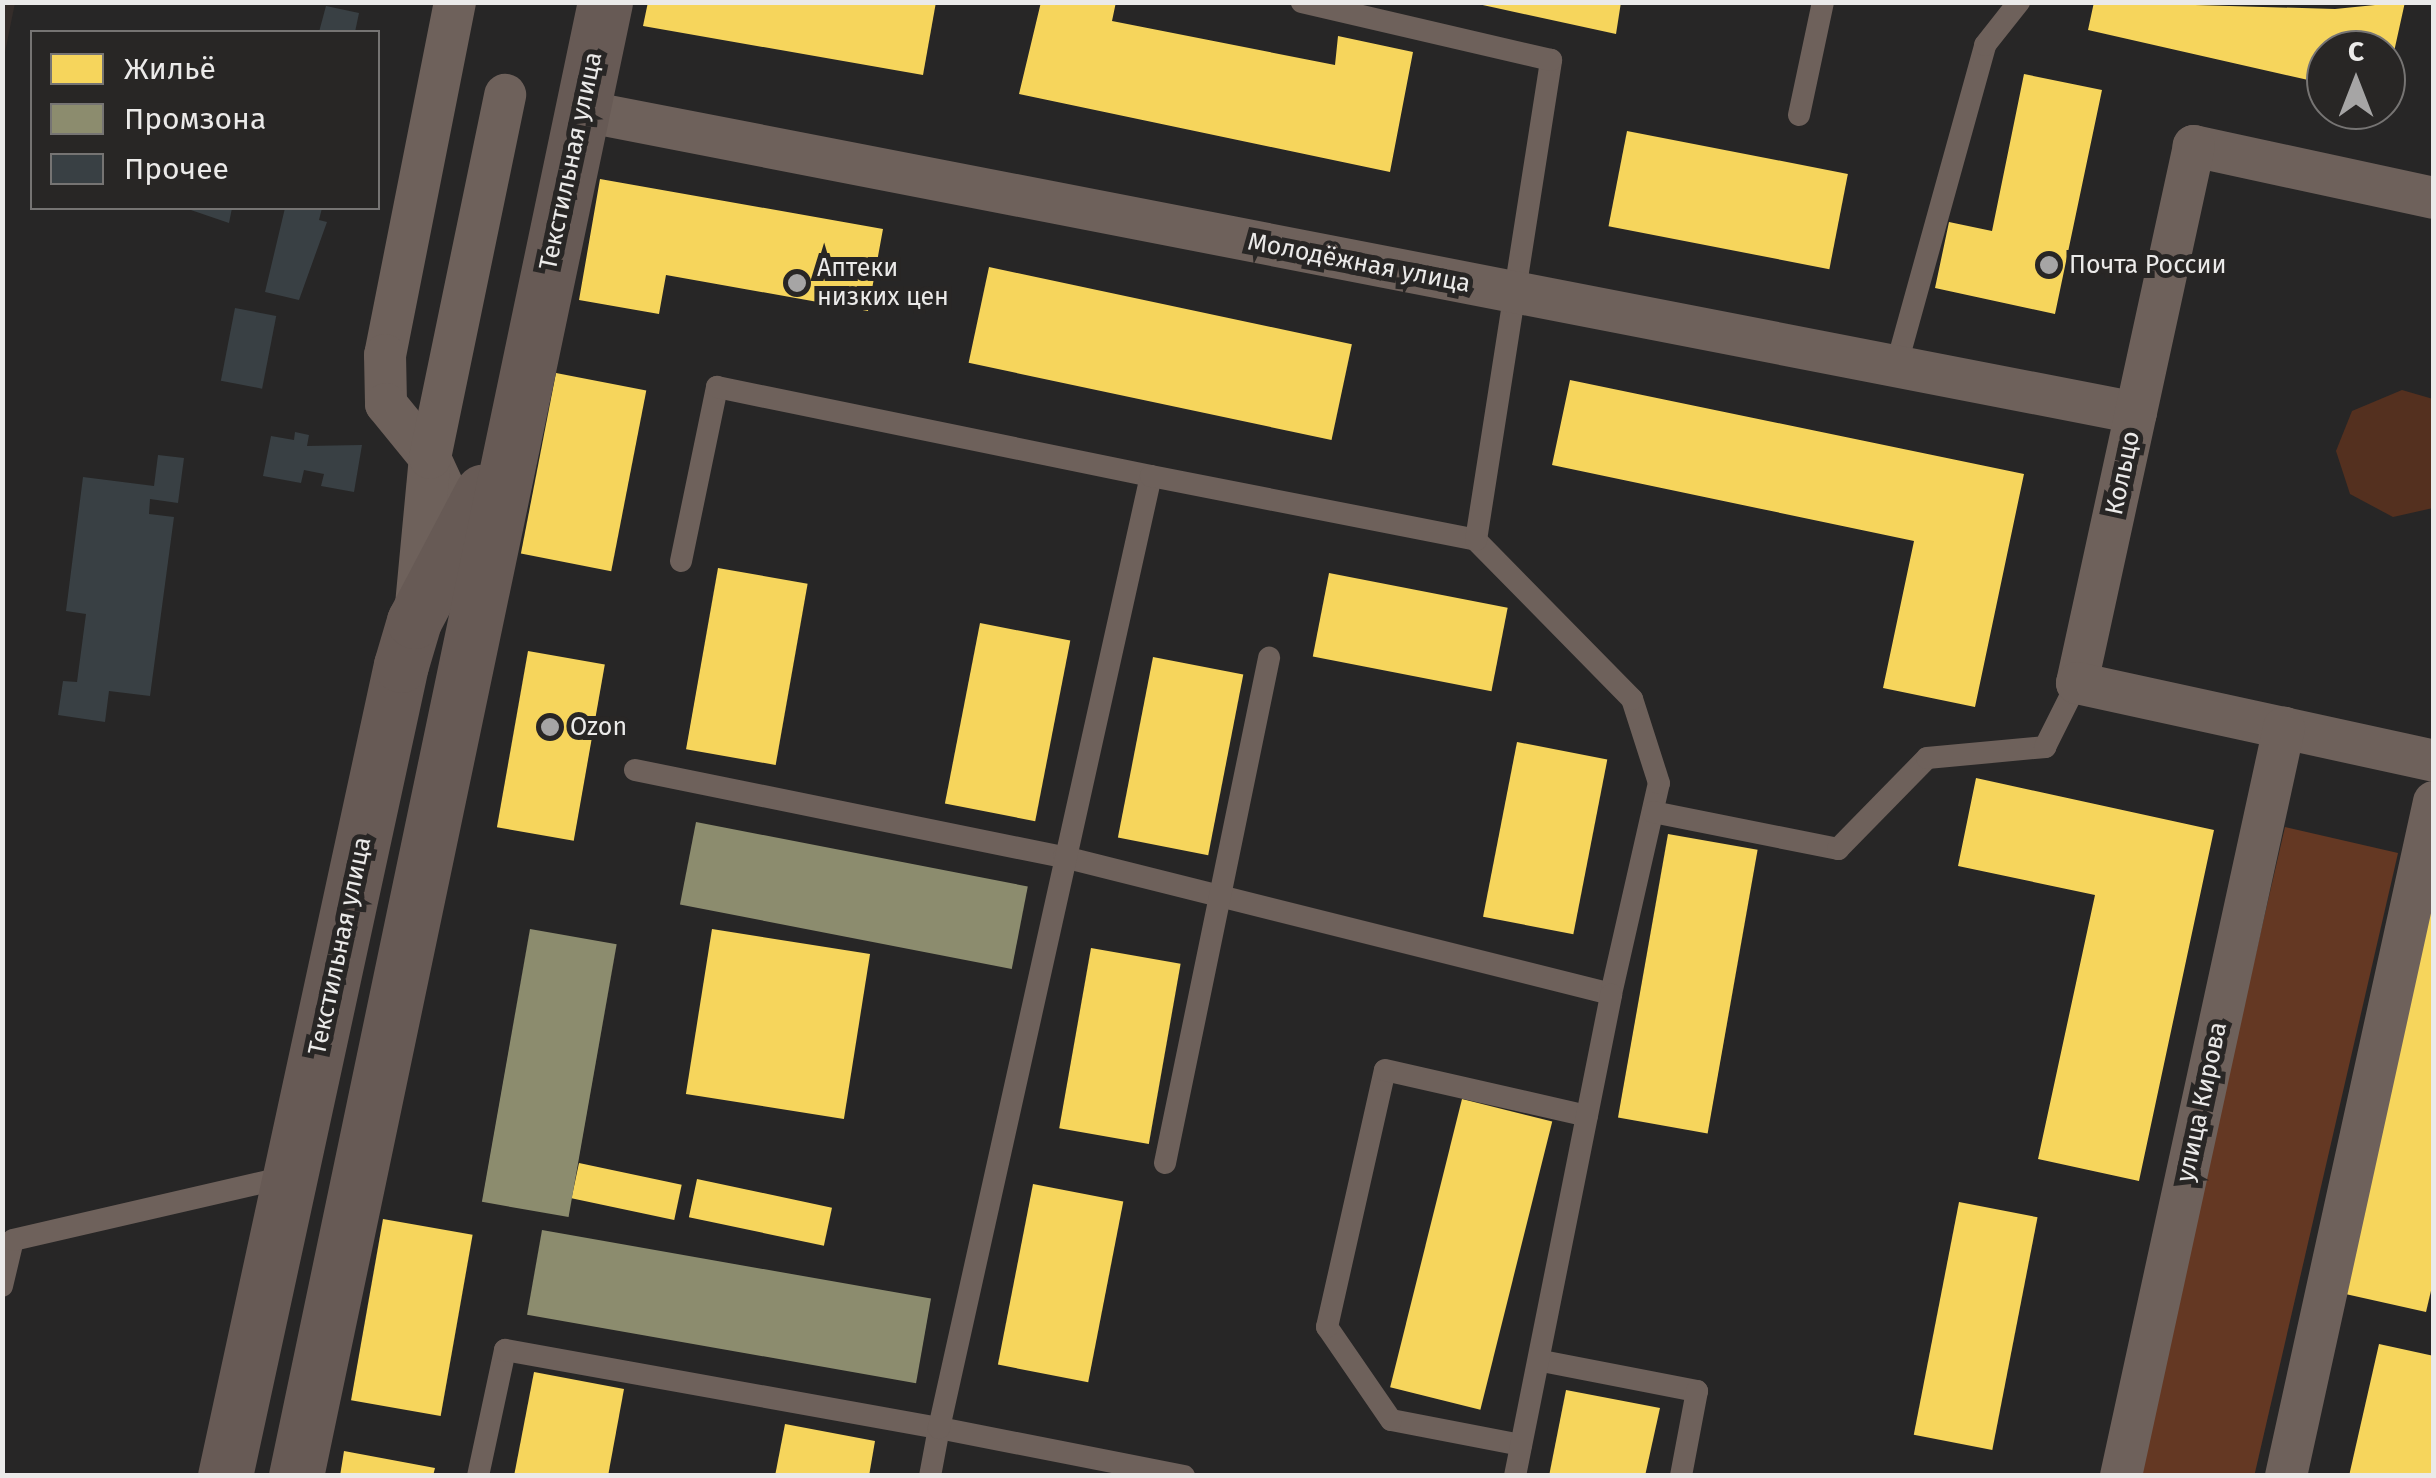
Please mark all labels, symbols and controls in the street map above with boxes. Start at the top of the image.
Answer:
legend [30,30,380,210]
north arrow [2306,30,2406,130]
text: С [2348,35,2364,68]
street label: Текстильная улица [533,49,609,273]
text: Жильё [124,51,216,87]
text: Промзона [124,101,266,137]
text: Прочее [124,151,229,187]
street label: Молодёжная улица [1245,227,1473,299]
place label: Почта России [2069,250,2227,280]
place label: Аптеки низких цен [817,254,949,313]
marker: Почта России [2038,254,2060,276]
marker: Аптеки низких цен [786,272,808,294]
street label: Кольцо [2099,428,2147,518]
place label: Ozon [570,712,627,742]
marker: Ozon [539,716,561,738]
street label: Текстильная улица [302,834,378,1058]
street label: улица Кирова [2170,1019,2234,1185]

